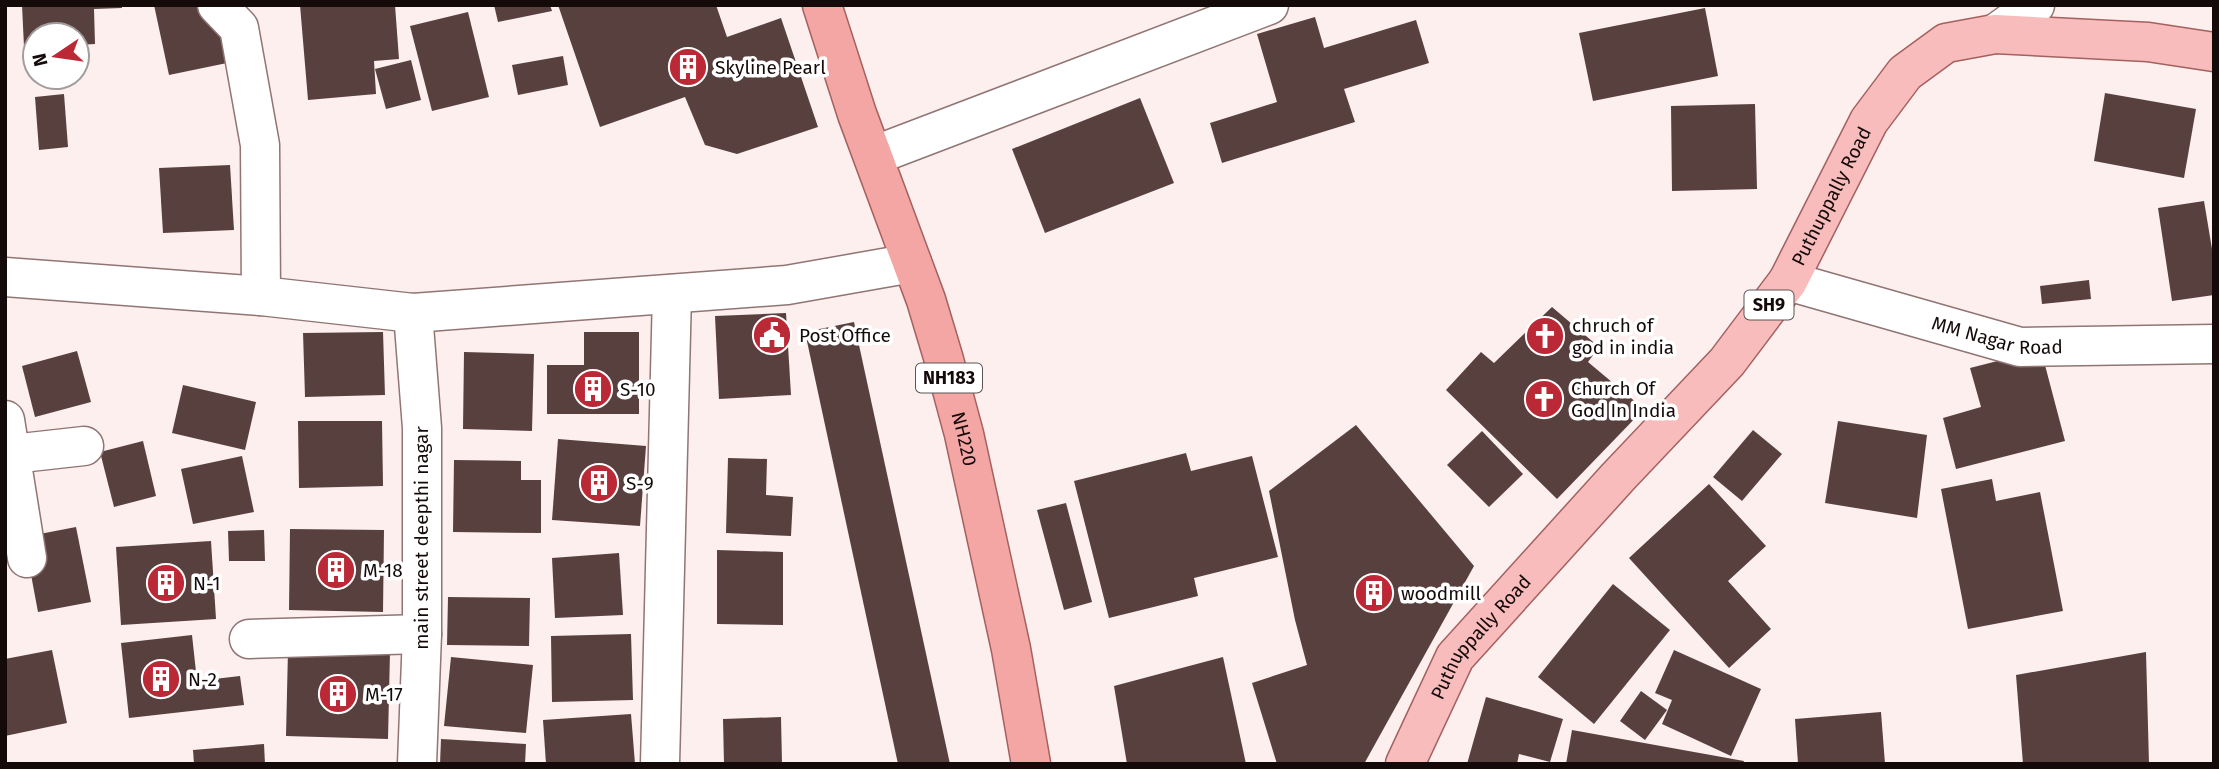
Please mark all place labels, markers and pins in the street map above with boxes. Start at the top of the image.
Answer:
building icon: Skyline Pearl [667,46,709,88]
place label: Skyline Pearl [715,56,826,79]
public building icon: Post Office [751,314,793,356]
place label: chruch of god in india [1572,314,1674,359]
church icon: chruch of god in india [1524,315,1566,357]
place label: Post Office [799,324,891,347]
building icon: S-10 [572,368,614,410]
place label: Church Of God In India [1571,377,1676,422]
place label: S-10 [620,378,656,401]
church icon: Church Of God In India [1523,378,1565,420]
building icon: S-9 [578,462,620,504]
place label: S-9 [626,472,654,495]
building icon: M-18 [315,549,357,591]
place label: M-18 [363,559,403,582]
building icon: N-1 [145,562,187,604]
place label: N-1 [193,572,221,595]
building icon: woodmill [1353,572,1395,614]
place label: woodmill [1401,582,1481,605]
building icon: N-2 [140,658,182,700]
place label: N-2 [188,668,217,691]
building icon: M-17 [317,673,359,715]
place label: M-17 [365,683,403,706]

